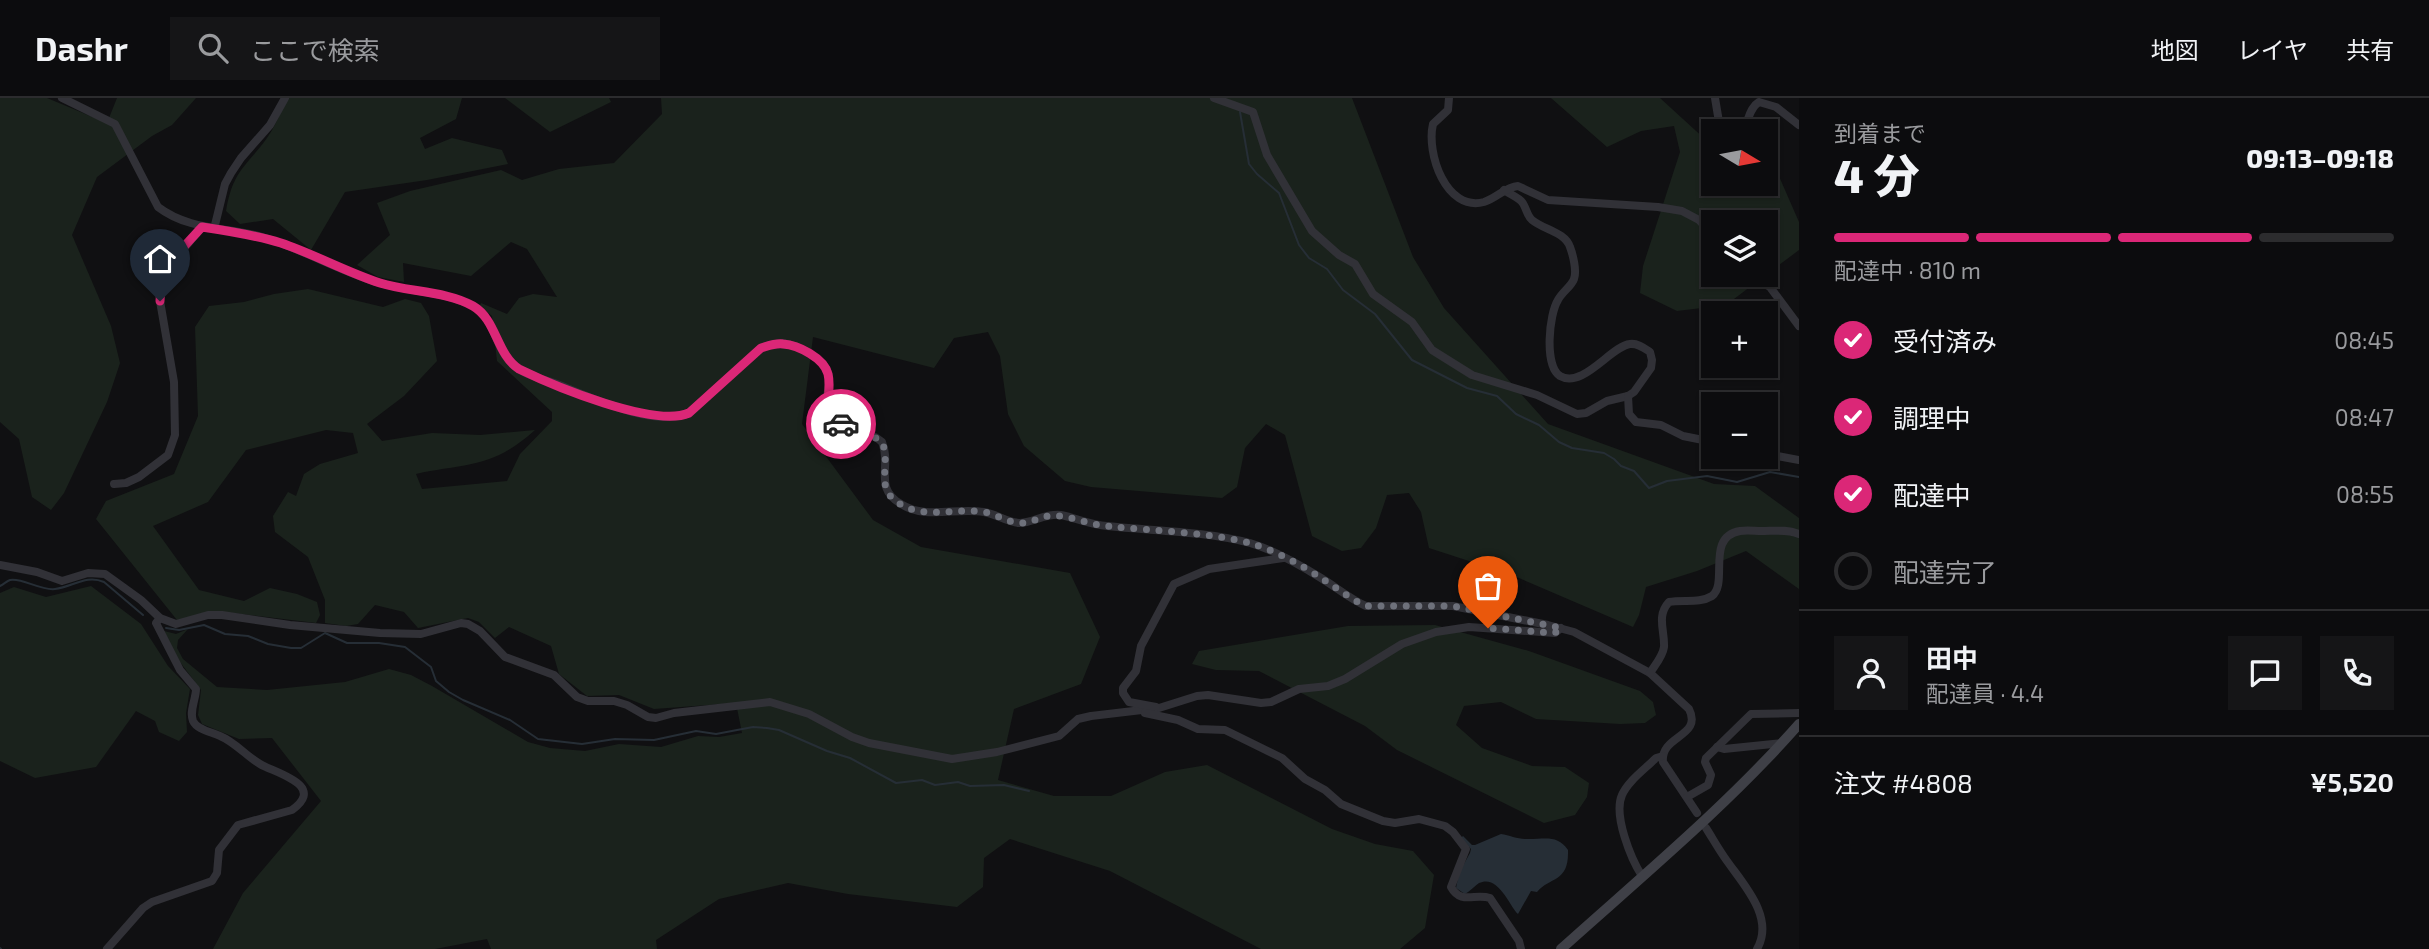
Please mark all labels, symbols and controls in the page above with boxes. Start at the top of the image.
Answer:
search box [170,17,660,80]
text: Dashr [35,28,128,68]
icon: search [194,29,232,67]
text: ここで検索 [250,34,380,65]
text: 地図 [2151,35,2199,64]
text: レイヤ [2237,35,2308,64]
text: 共有 [2346,35,2394,64]
north arrow [1701,119,1778,196]
map controls [1701,119,1778,469]
text: 到着まで [1834,119,1926,147]
text: 09:13–09:18 [2246,142,2394,173]
text: 4 分 [1834,147,1920,202]
button: layers [1701,210,1778,287]
pin [130,229,190,301]
icon: home [141,240,179,278]
text: 配達中 · 810 m [1834,256,1981,284]
button: + [1701,301,1778,378]
icon: check [1834,321,1872,359]
text: 受付済み [1893,325,1997,356]
text: 08:45 [2334,326,2394,354]
courier [806,389,876,459]
button: − [1701,392,1778,469]
icon: check [1834,398,1872,436]
text: 調理中 [1893,402,1971,433]
text: 08:47 [2335,403,2394,431]
icon: car [822,405,860,443]
icon: check [1834,475,1872,513]
text: 配達中 [1893,479,1971,510]
text: 08:55 [2336,480,2394,508]
pin [1458,556,1518,628]
text: 配達完了 [1893,556,1997,587]
icon: bag [1469,567,1507,605]
button: person [1834,636,1908,710]
button: chat [2228,636,2302,710]
button: phone [2320,636,2394,710]
text: 田中 [1926,642,1978,673]
text: 配達員 · 4.4 [1926,679,2044,707]
text: ¥5,520 [2310,766,2394,797]
text: 注文 #4808 [1834,767,1973,798]

